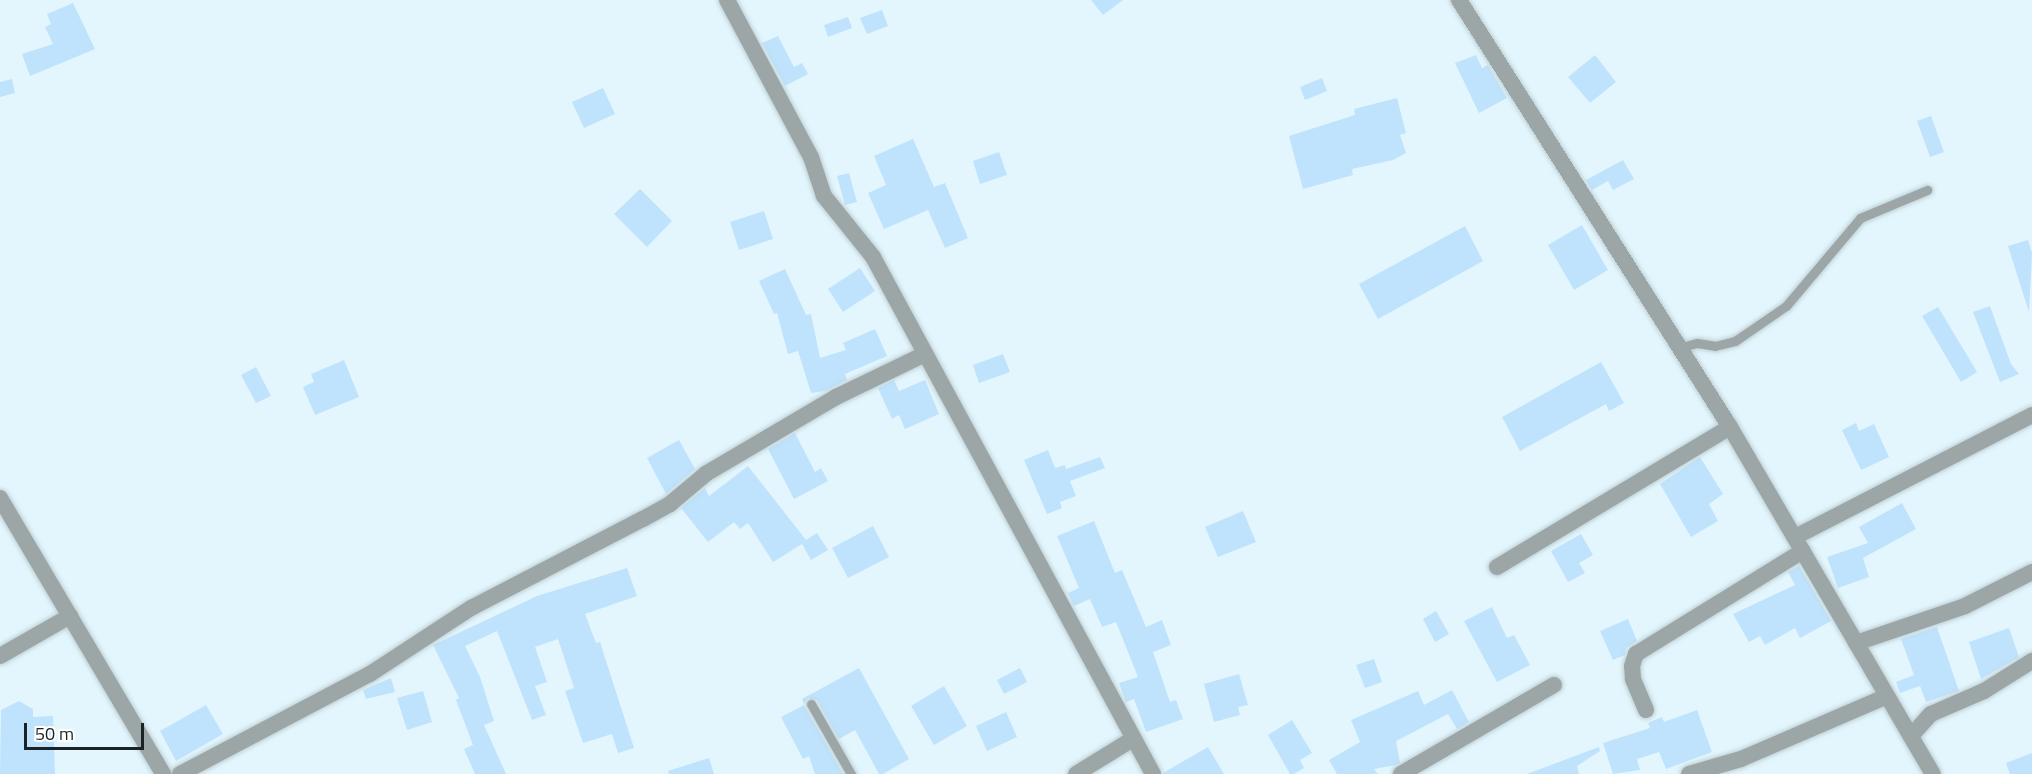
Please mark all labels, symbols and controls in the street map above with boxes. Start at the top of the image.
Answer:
scale bar [27,711,147,749]
text: 50 m [35,720,74,747]

